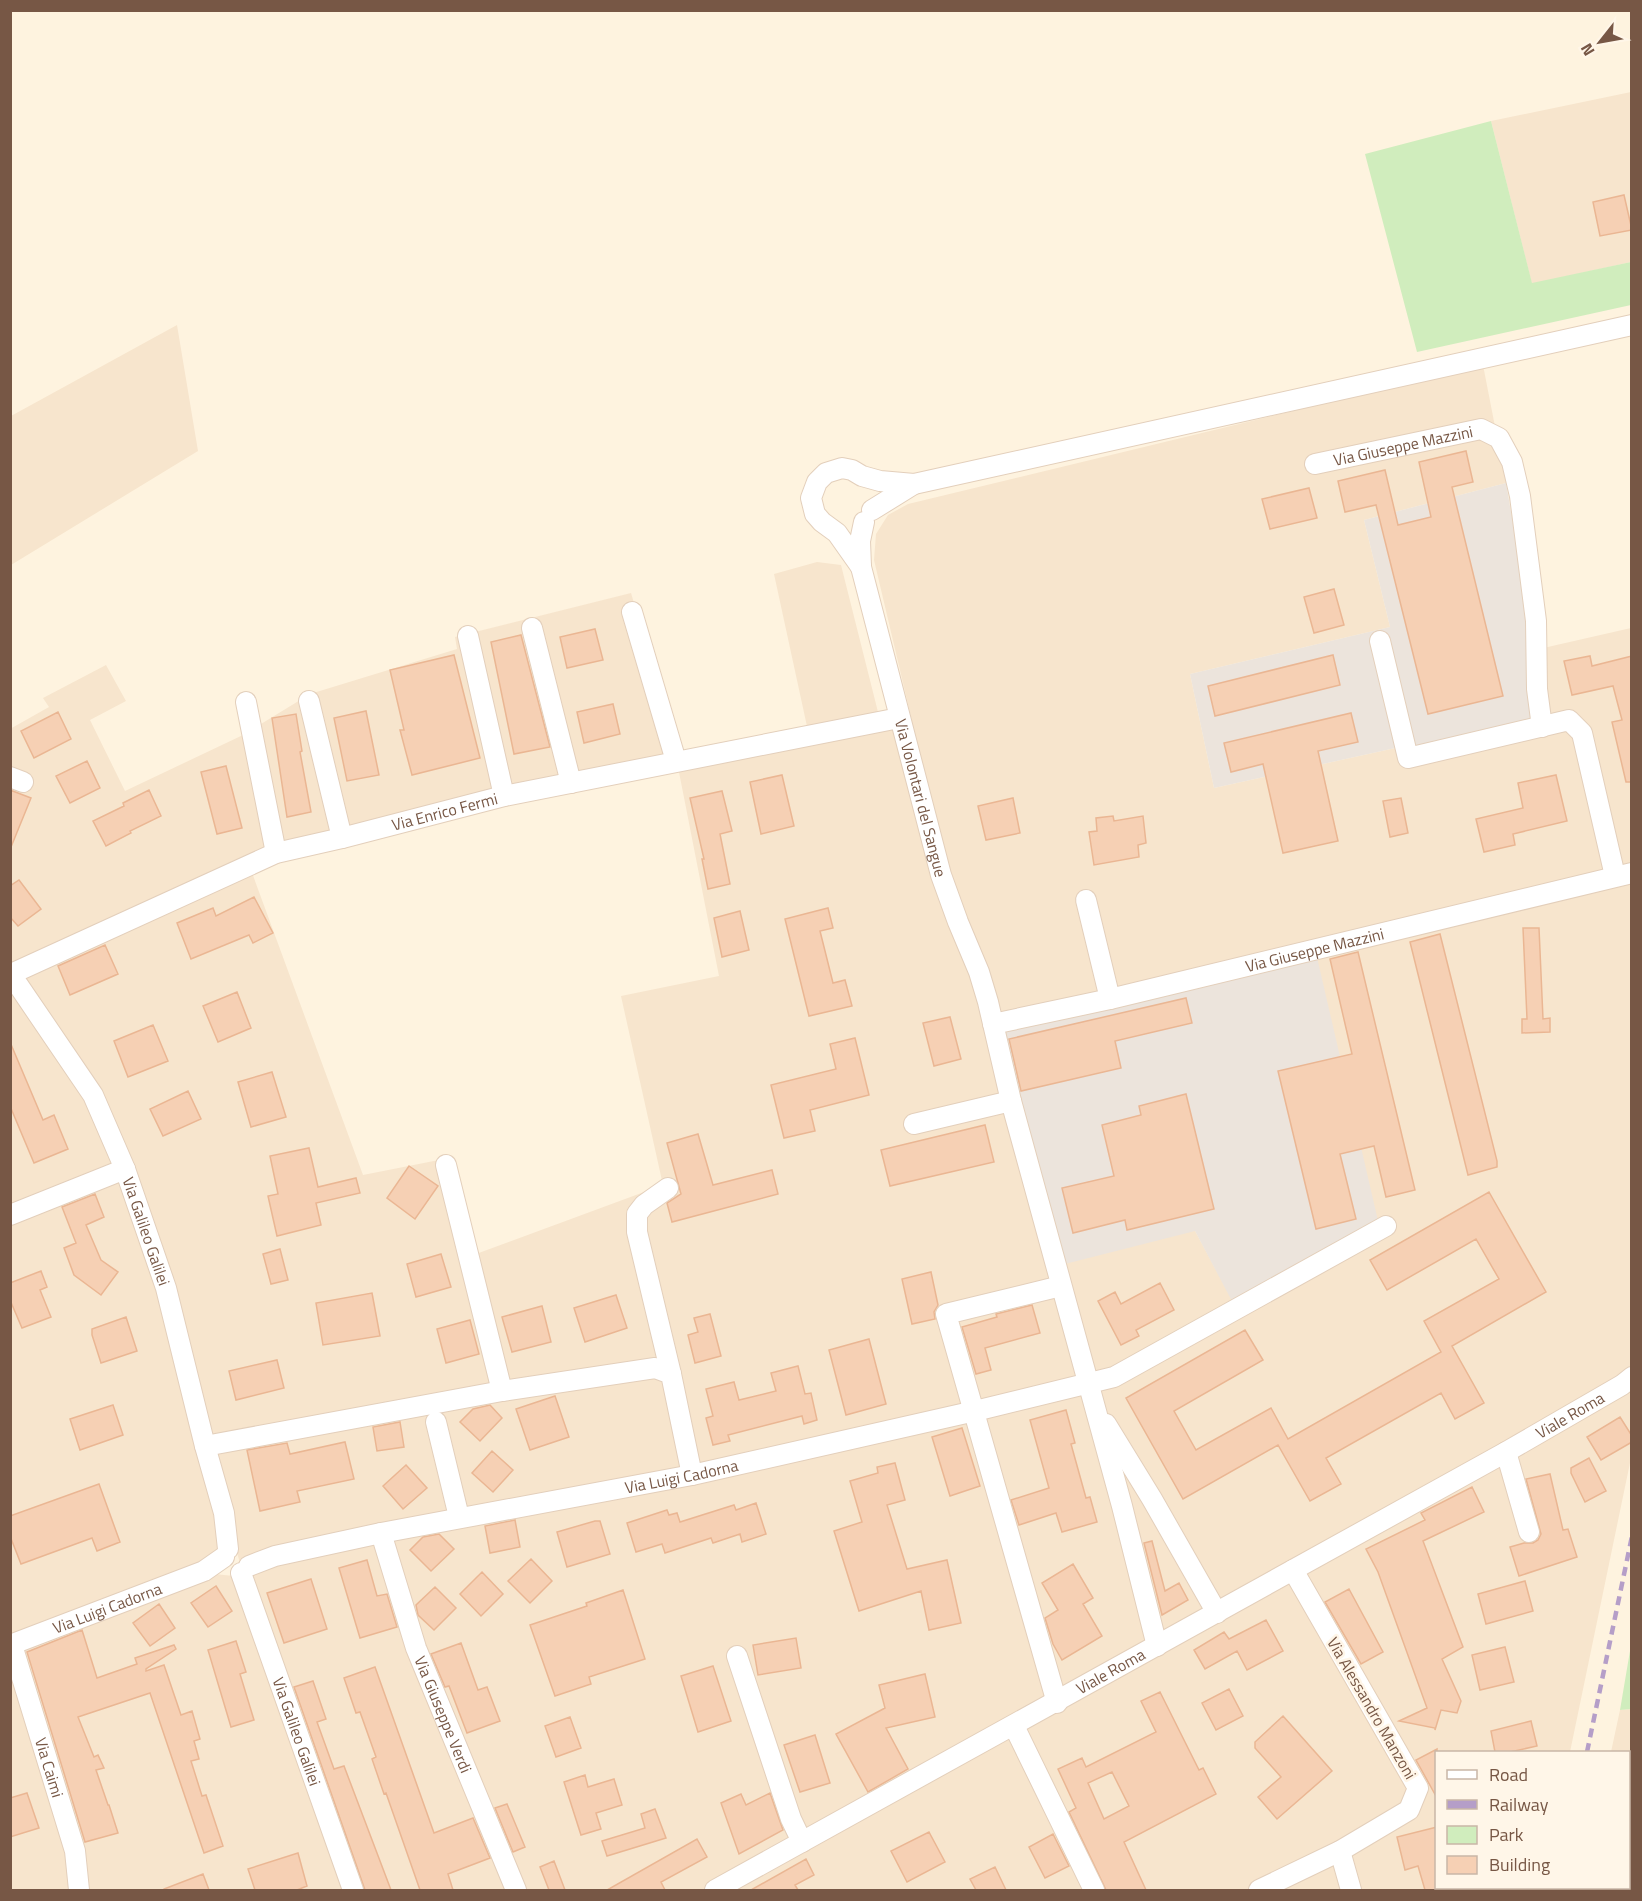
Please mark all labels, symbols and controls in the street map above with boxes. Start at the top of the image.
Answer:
north arrow [1570,12,1630,72]
text: N [1574,39,1600,61]
street label: Via Giuseppe Mazzini [1331,419,1475,472]
street label: Via Volontari del Sangue [889,716,953,880]
street label: Via Enrico Fermi [389,786,500,837]
street label: Via Giuseppe Mazzini [1243,921,1386,978]
street label: Via Galileo Galilei [117,1174,176,1289]
street label: Viale Roma [1531,1386,1609,1444]
street label: Via Luigi Cadorna [623,1453,740,1499]
street label: Via Luigi Cadorna [49,1576,165,1640]
street label: Via Alessandro Manzoni [1321,1632,1423,1784]
street label: Viale Roma [1071,1642,1149,1700]
street label: Via Giuseppe Verdi [409,1652,478,1776]
street label: Via Galileo Galilei [267,1674,327,1789]
street label: Via Caimi [29,1734,70,1800]
legend [1435,1751,1630,1889]
text: Road [1489,1761,1528,1788]
text: Railway [1489,1791,1549,1818]
text: Park [1489,1821,1524,1848]
text: Building [1489,1851,1550,1878]

